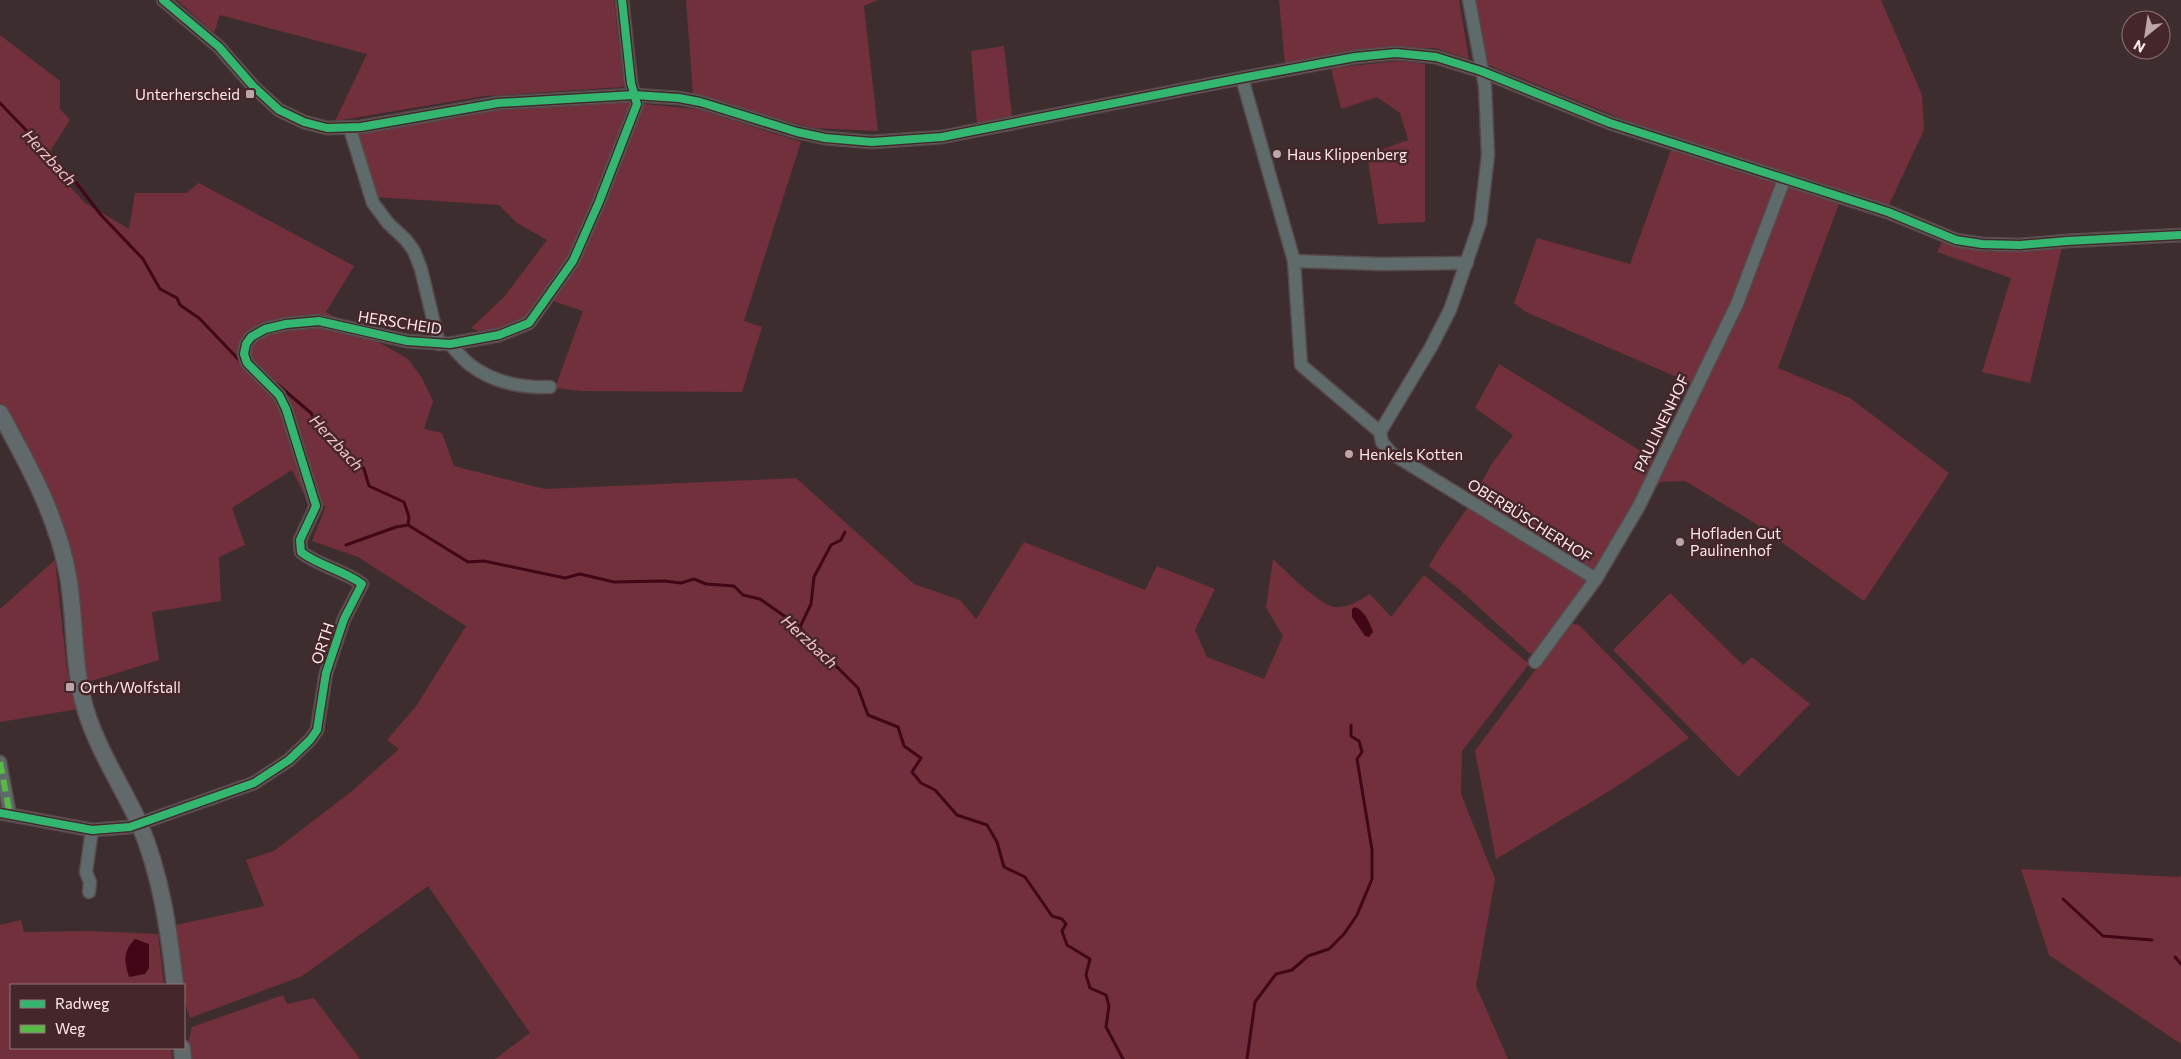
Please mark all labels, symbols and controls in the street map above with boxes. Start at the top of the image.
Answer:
north arrow [2121,10,2171,60]
text: N [2130,37,2148,57]
place label: Unterherscheid [135,85,240,103]
marker: Unterherscheid [244,88,256,100]
water label: Herzbach [19,125,81,189]
place label: Haus Klippenberg [1287,145,1407,163]
marker: Haus Klippenberg [1271,148,1283,160]
street label: HERSCHEID [357,306,443,338]
street label: PAULINENHOF [1630,371,1692,475]
water label: Herzbach [306,410,368,474]
place label: Henkels Kotten [1359,445,1463,463]
marker: Henkels Kotten [1343,448,1355,460]
street label: OBERBÜSCHERHOF [1465,475,1595,565]
place label: Hofladen Gut Paulinenhof [1690,524,1781,559]
marker: Hofladen Gut Paulinenhof [1674,536,1686,548]
water label: Herzbach [778,610,842,672]
street label: ORTH [307,620,337,666]
place label: Orth/Wolfstall [80,678,181,696]
marker: Orth/Wolfstall [64,681,76,693]
legend [10,984,185,1049]
text: Radweg [55,994,109,1012]
text: Weg [55,1019,85,1037]

